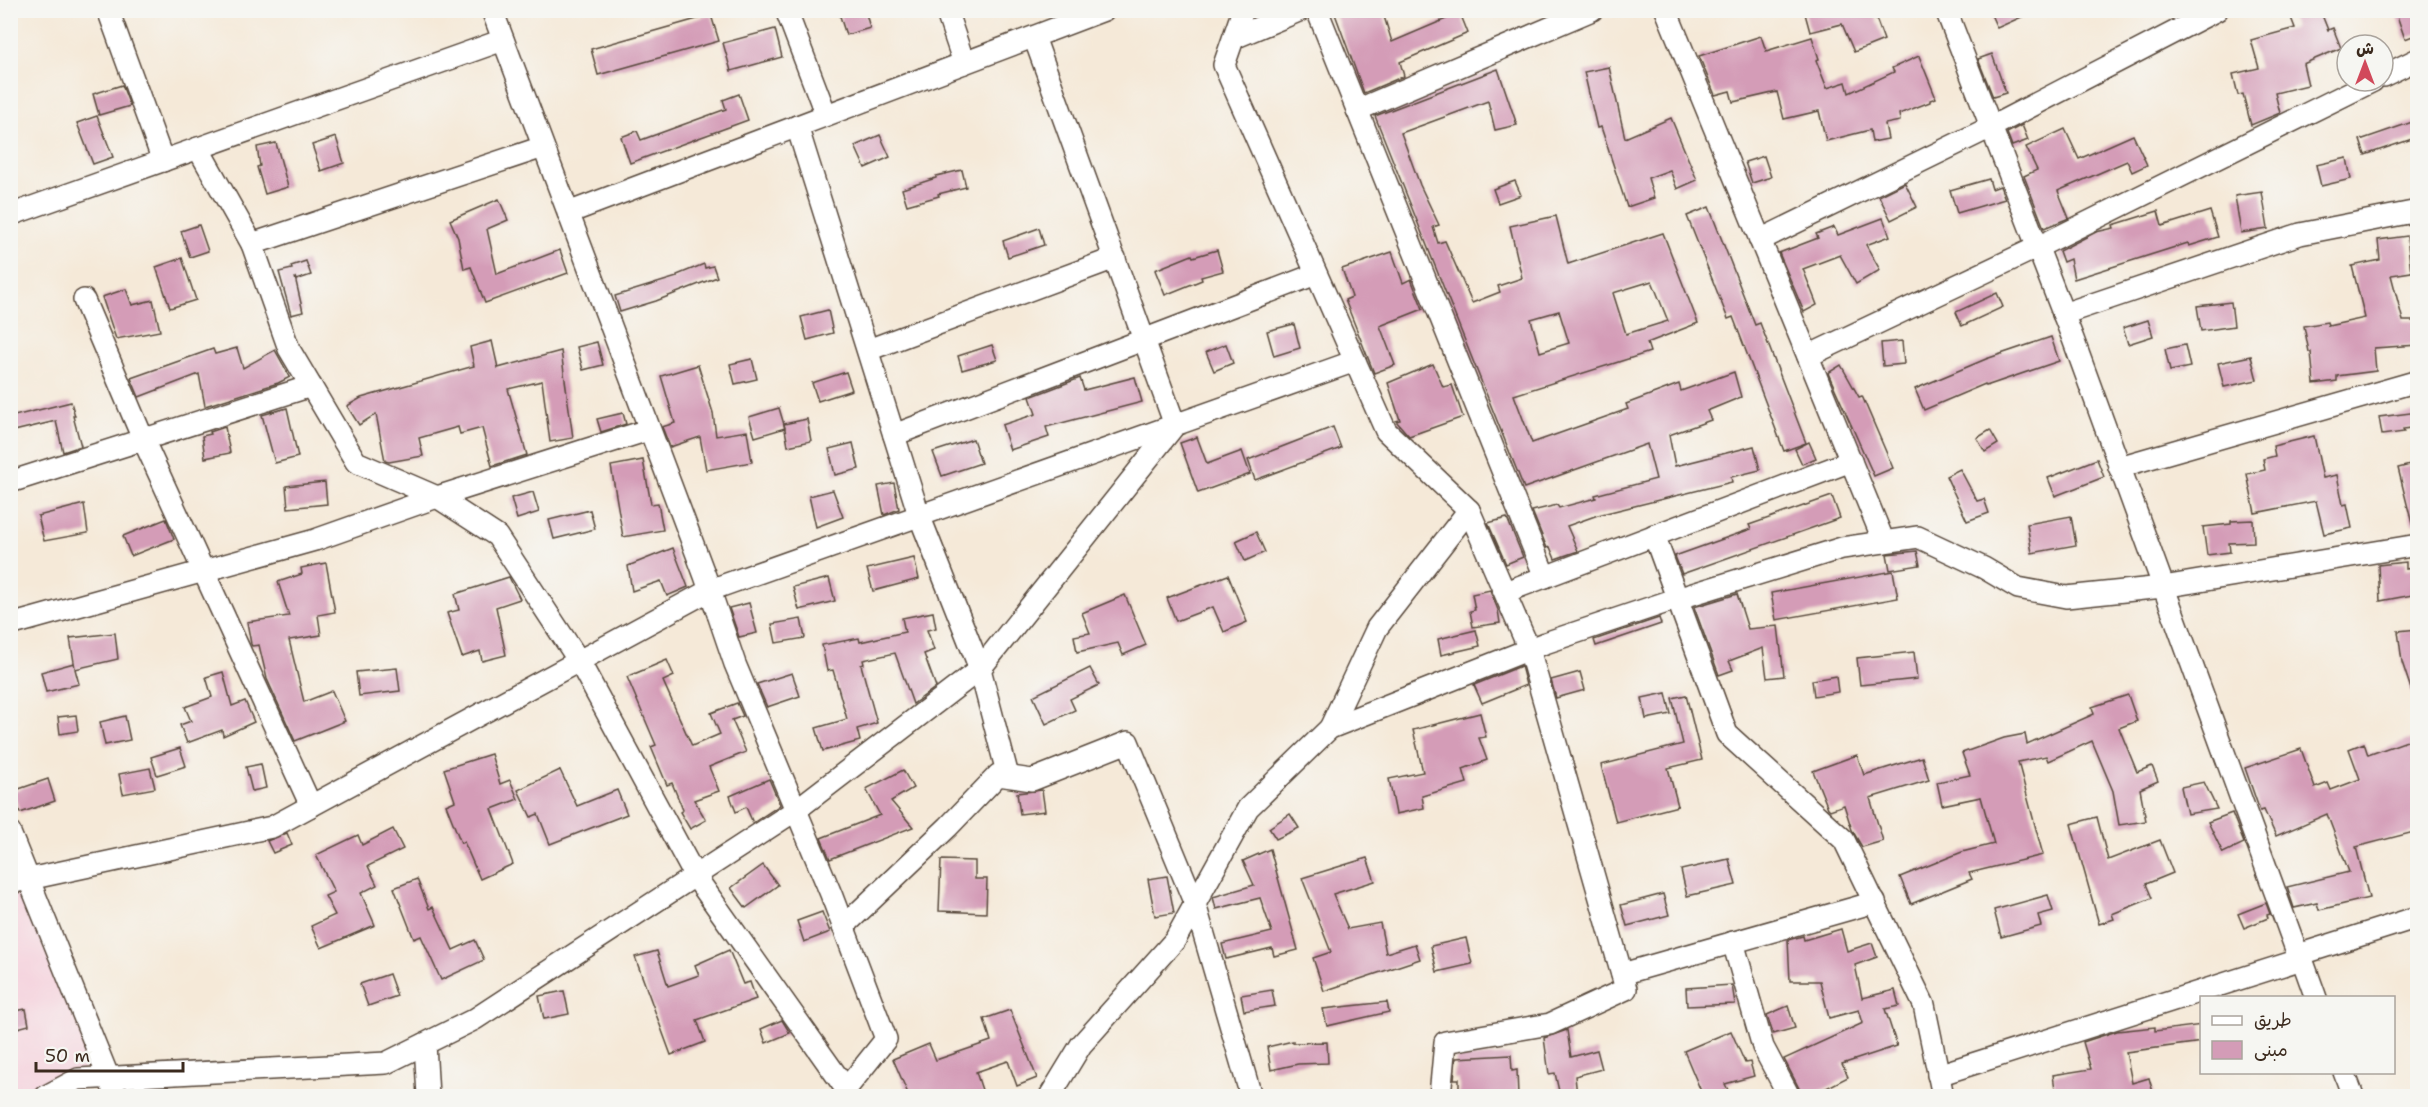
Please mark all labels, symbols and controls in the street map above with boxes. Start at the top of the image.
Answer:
north arrow [2335,33,2395,93]
text: ش [2356,38,2374,59]
legend [2200,996,2395,1074]
text: طريق [2254,1008,2292,1032]
scale bar [36,1035,183,1073]
text: مبنى [2254,1038,2288,1062]
text: 50 m [45,1044,90,1068]

